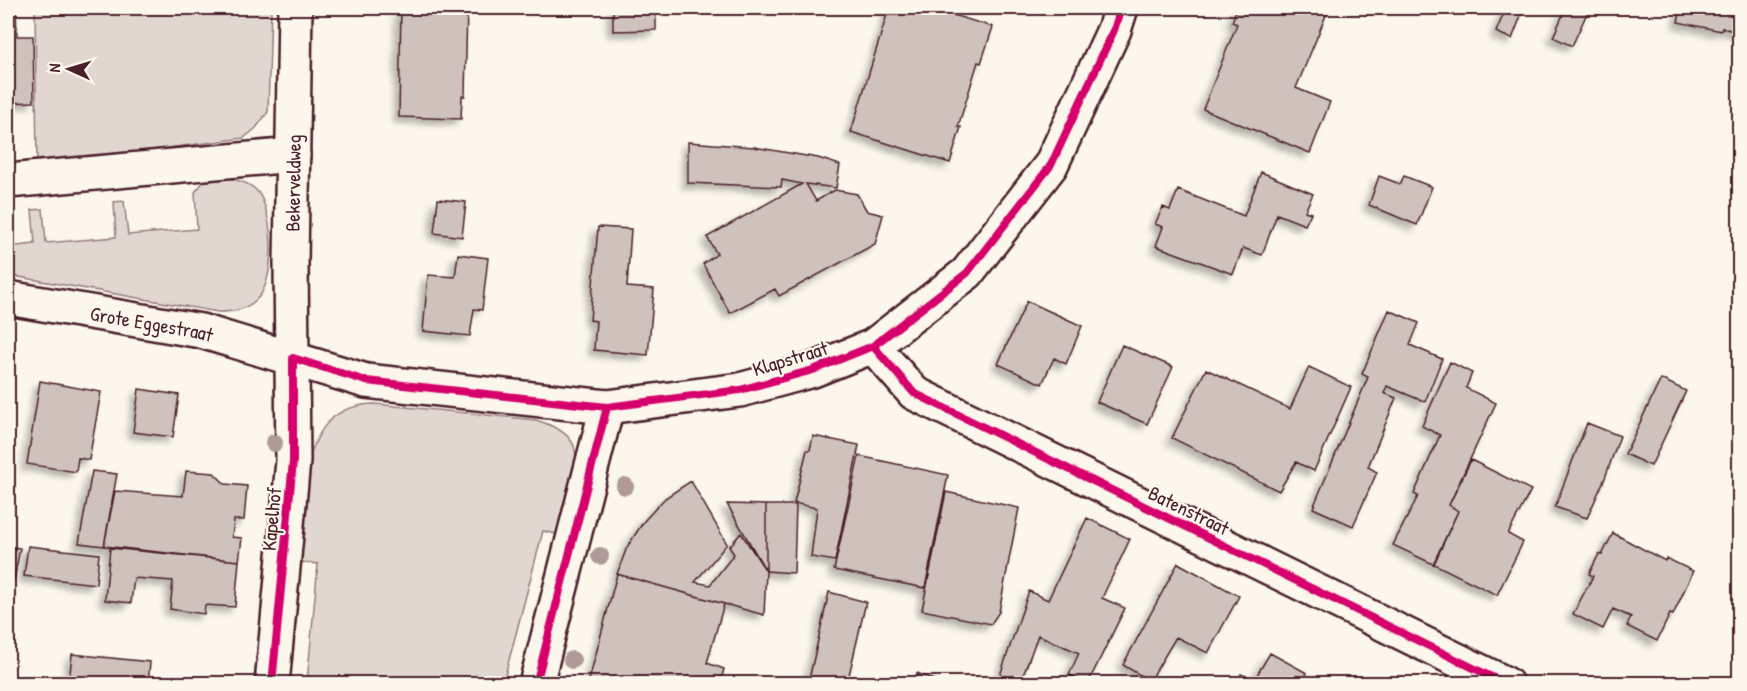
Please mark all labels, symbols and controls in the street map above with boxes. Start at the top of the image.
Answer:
north arrow [39,39,99,99]
text: N [43,62,65,73]
street label: Bekerveldweg [278,134,307,232]
street label: Grote Eggestraat [88,299,218,348]
street label: Klapstraat [749,334,832,382]
street label: Batenstraat [1144,479,1235,542]
street label: Kapelhof [255,486,287,552]

